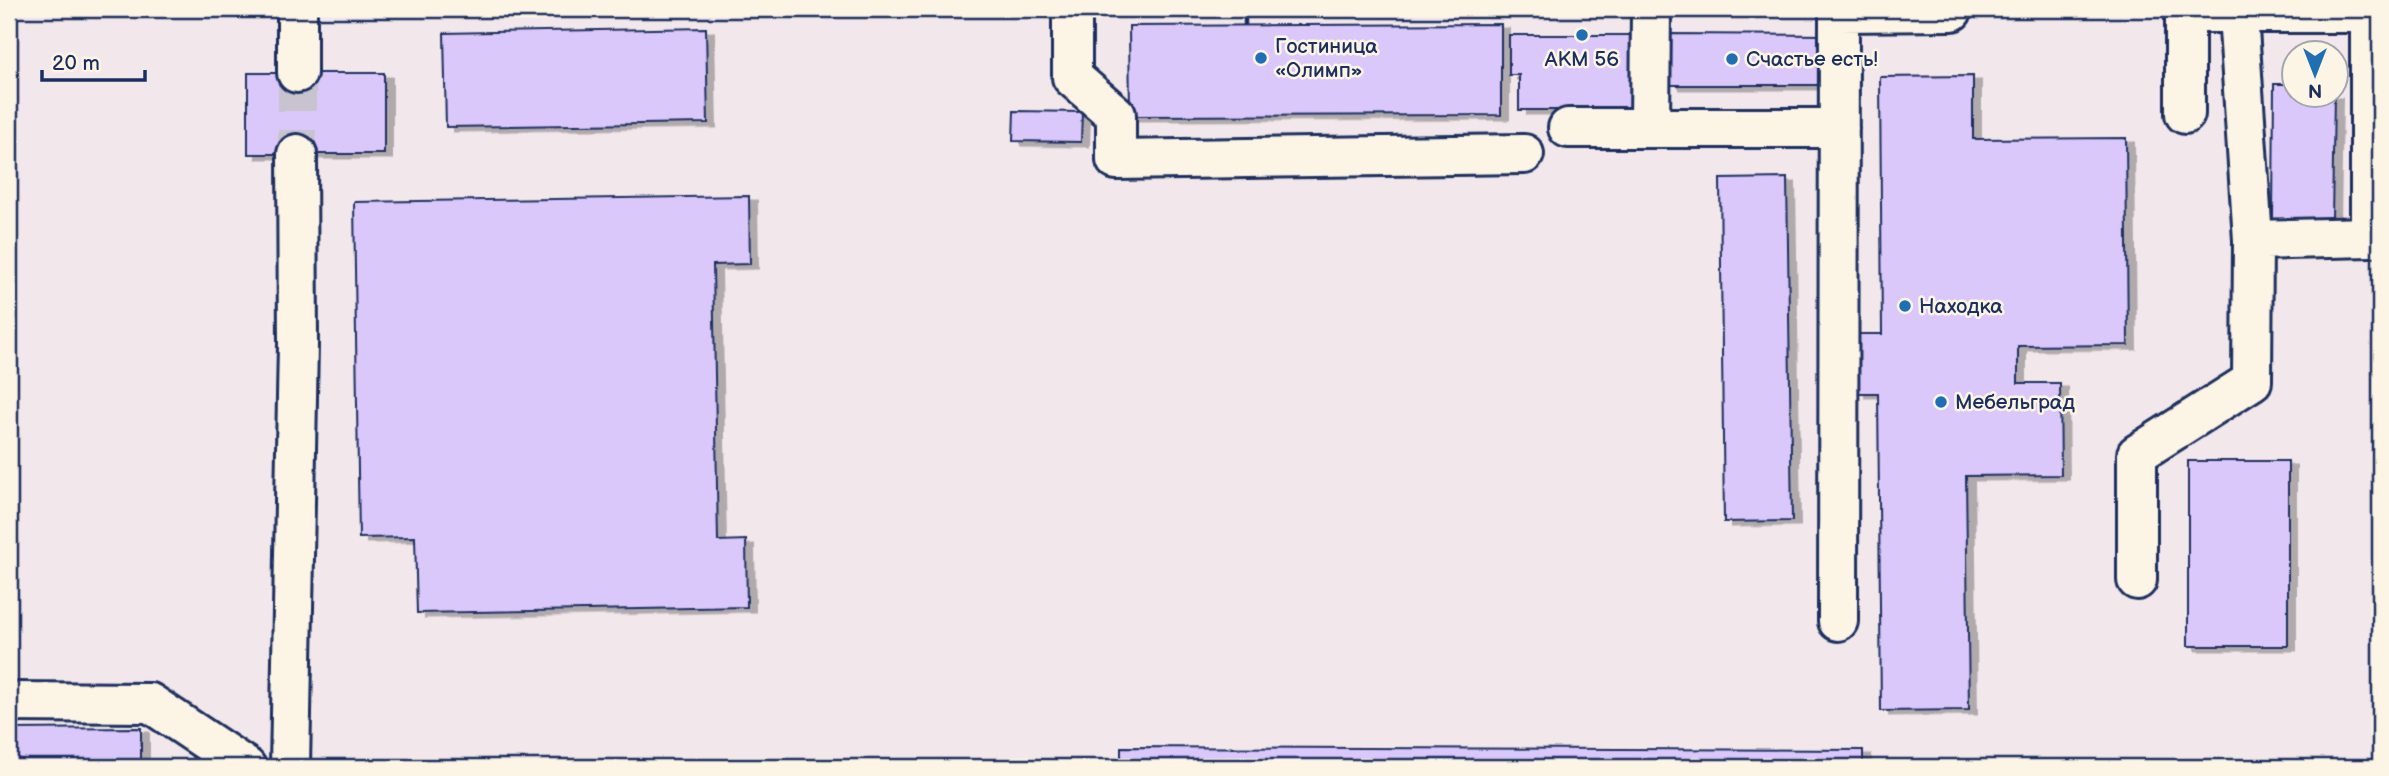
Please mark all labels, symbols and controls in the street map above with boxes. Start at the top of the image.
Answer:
marker: АКМ 56 [1574,27,1590,43]
place label: Гостиница «Олимп» [1275,34,1378,83]
scale bar [42,38,145,82]
north arrow [2280,38,2350,108]
place label: АКМ 56 [1544,47,1619,72]
place label: Счастье есть! [1746,47,1878,72]
marker: Гостиница «Олимп» [1253,50,1269,66]
text: 20 m [52,51,100,76]
marker: Счастье есть! [1724,51,1740,67]
text: N [2308,78,2322,101]
place label: Находка [1919,294,2003,319]
marker: Находка [1897,298,1913,314]
place label: Мебельград [1955,390,2075,415]
marker: Мебельград [1933,394,1949,410]

